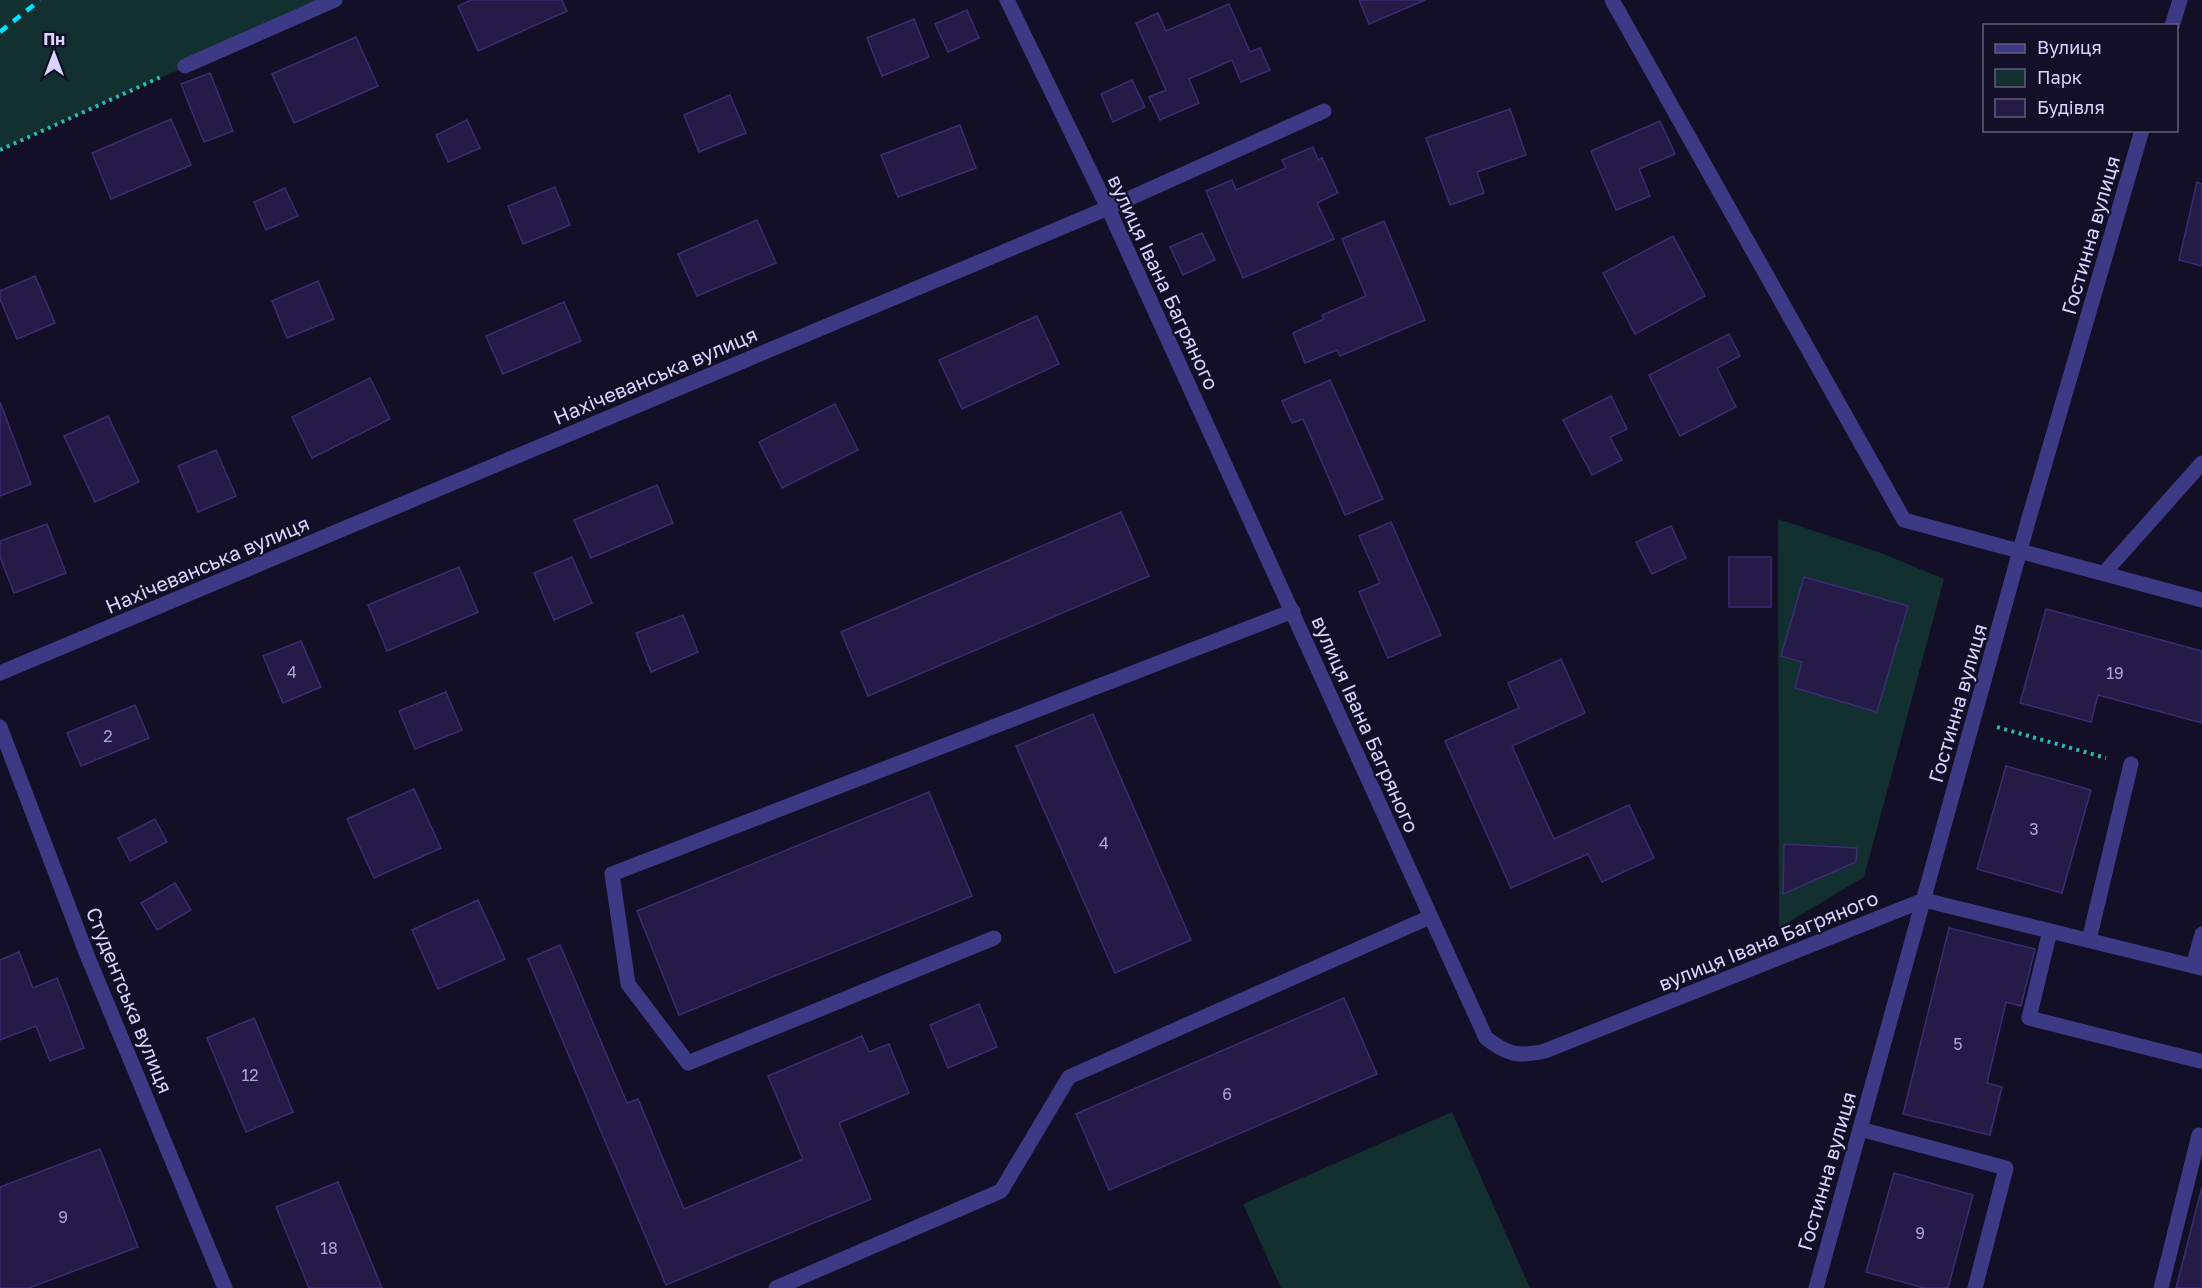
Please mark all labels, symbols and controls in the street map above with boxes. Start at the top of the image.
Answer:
north arrow [24,24,84,84]
legend [1983,24,2178,132]
text: Пн [43,29,65,49]
text: Вулиця [2037,36,2102,58]
text: Парк [2037,66,2082,88]
text: Будівля [2037,96,2105,118]
street label: Гостинна вулиця [2056,153,2124,317]
street label: вулиця Івана Багряного [1104,171,1224,393]
street label: Нахічеванська вулиця [550,321,760,429]
street label: Нахічеванська вулиця [102,510,312,618]
street label: вулиця Івана Багряного [1307,612,1425,836]
street label: Гостинна вулиця [1923,621,1991,785]
house number: 4 [287,662,297,682]
house number: 19 [2106,663,2124,683]
house number: 2 [103,726,113,746]
house number: 3 [2029,819,2039,839]
house number: 4 [1099,833,1109,853]
street label: вулиця Івана Багряного [1655,885,1881,995]
street label: Студентська вулиця [82,903,178,1097]
house number: 5 [1953,1034,1963,1054]
house number: 12 [241,1065,259,1085]
house number: 6 [1222,1084,1232,1104]
street label: Гостинна вулиця [1792,1089,1860,1253]
house number: 9 [58,1207,68,1227]
house number: 9 [1915,1223,1925,1243]
house number: 18 [320,1238,338,1258]

